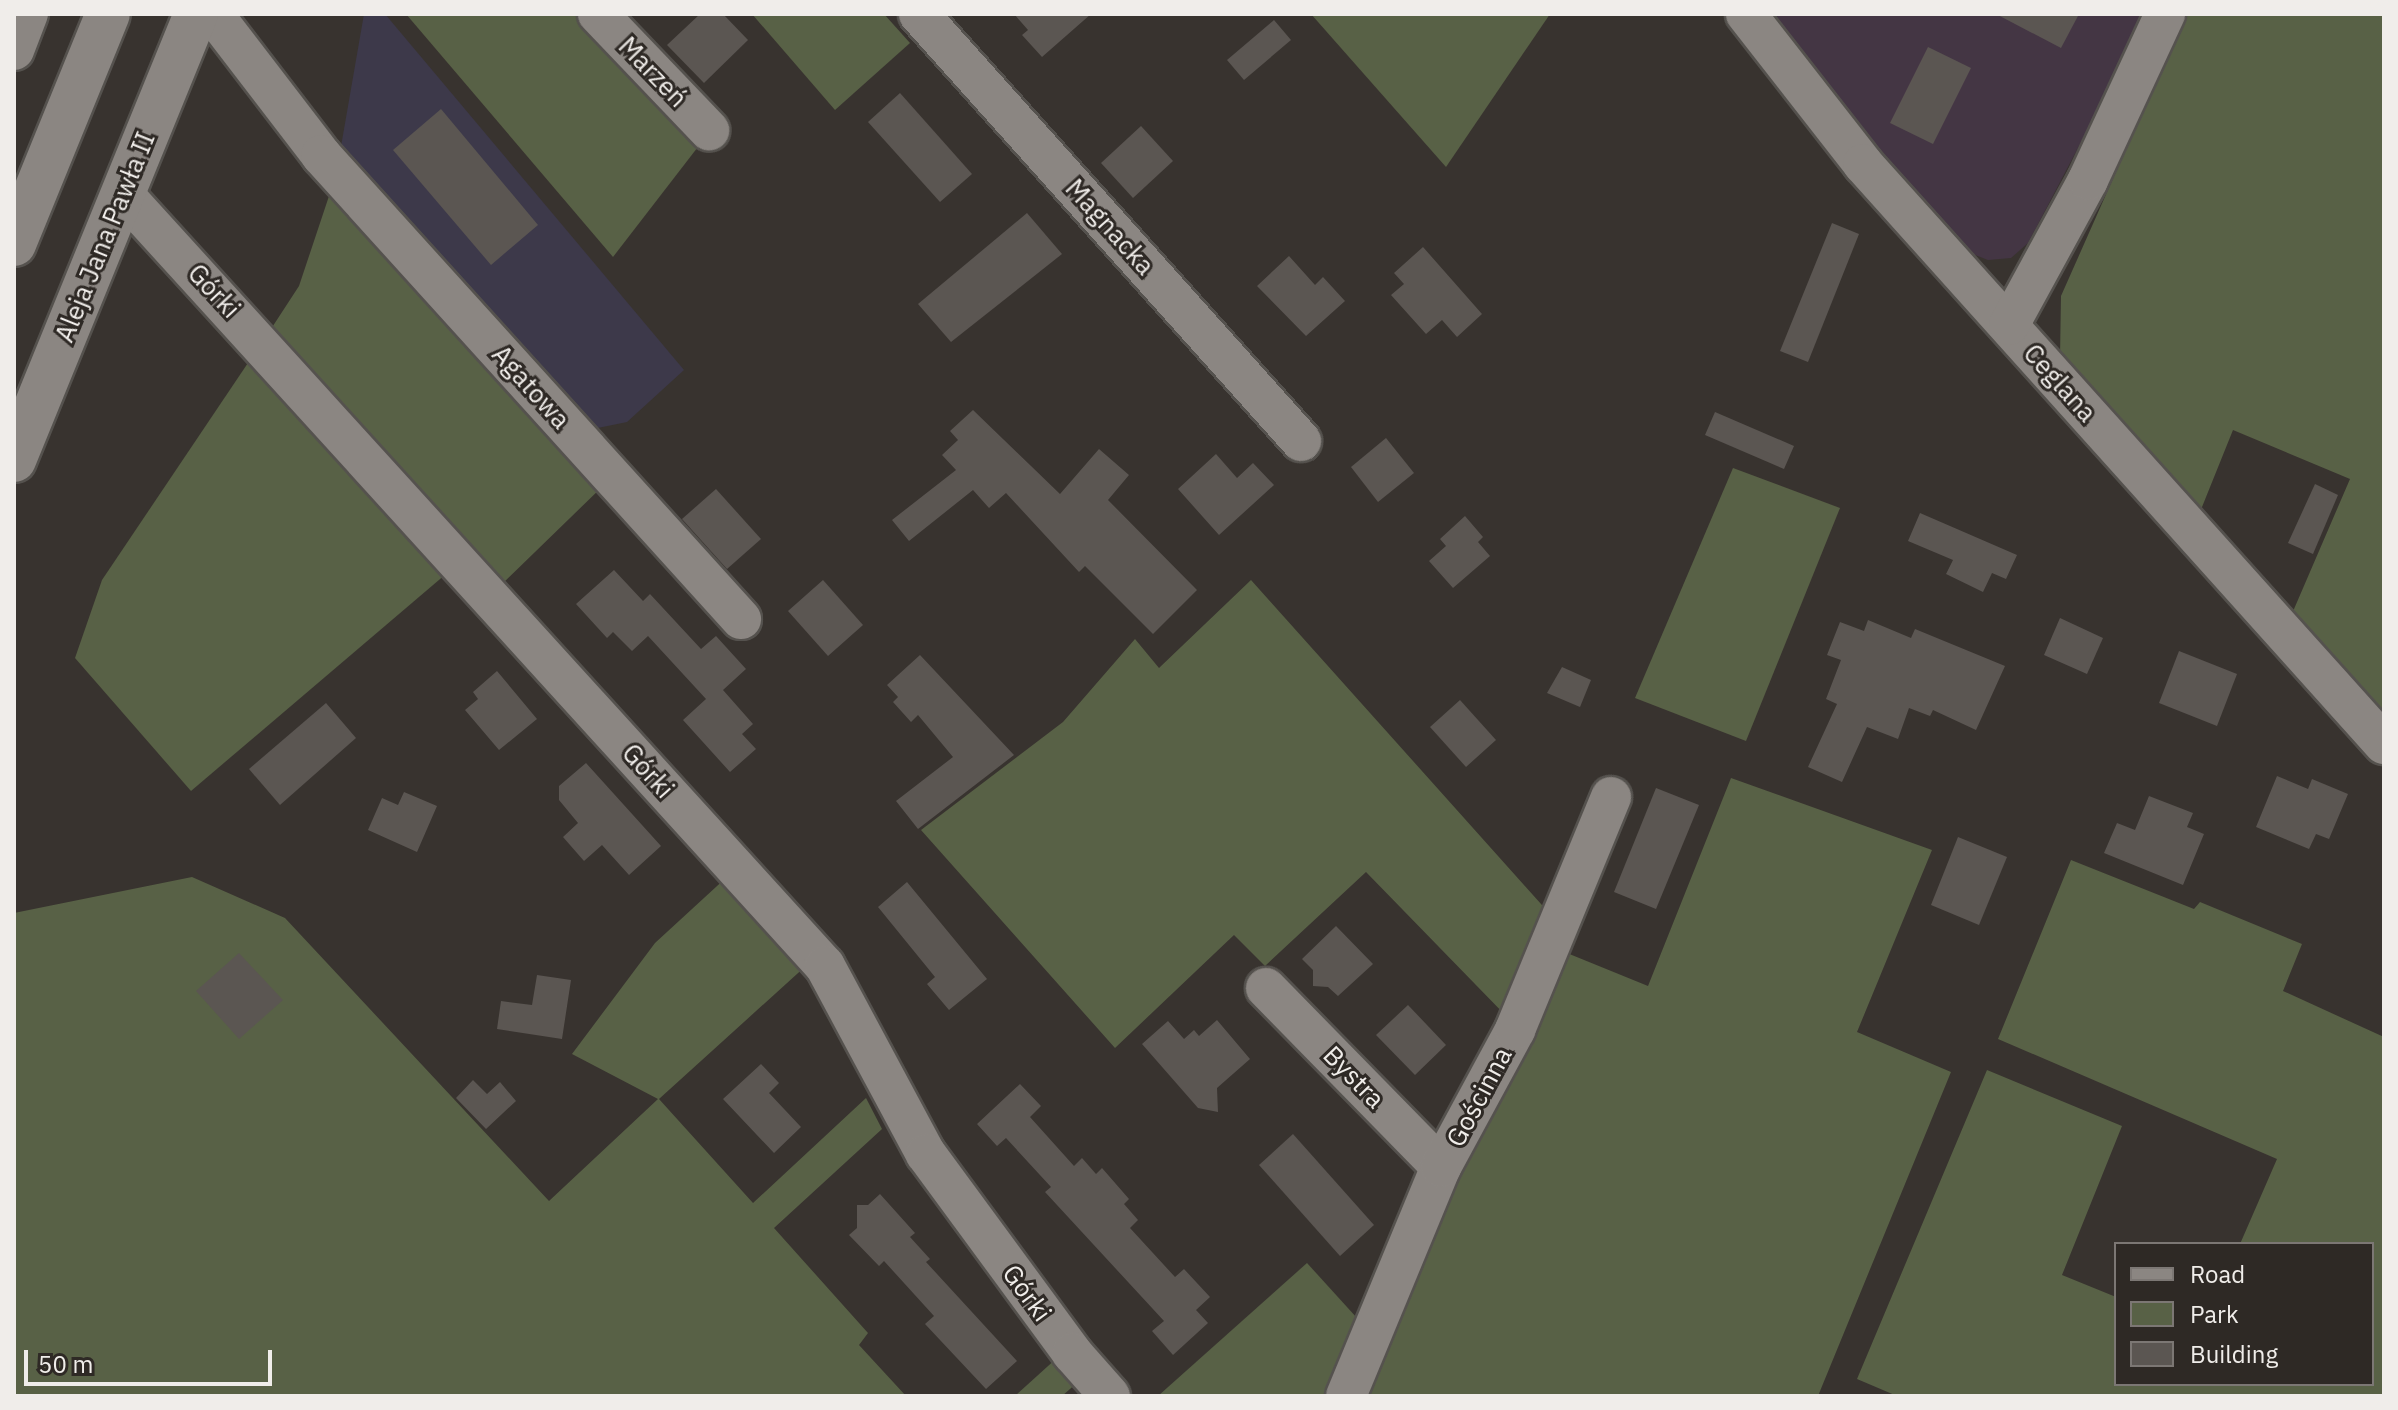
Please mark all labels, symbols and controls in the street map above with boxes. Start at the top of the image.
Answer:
street label: Marzeń [612,30,694,114]
street label: Aleja Jana Pawła II [49,127,161,347]
street label: Magnacka [1059,173,1161,281]
street label: Górki [181,258,247,324]
street label: Ceglana [2017,338,2103,428]
street label: Agatowa [486,339,576,435]
street label: Górki [616,737,680,805]
street label: Bystra [1317,1039,1391,1115]
street label: Gościnna [1440,1042,1518,1152]
legend [2114,1242,2374,1386]
text: Road [2190,1258,2245,1290]
street label: Górki [996,1259,1058,1327]
text: Park [2190,1298,2239,1330]
scale bar [28,1334,276,1384]
text: Building [2190,1338,2278,1370]
text: 50 m [38,1348,93,1380]

